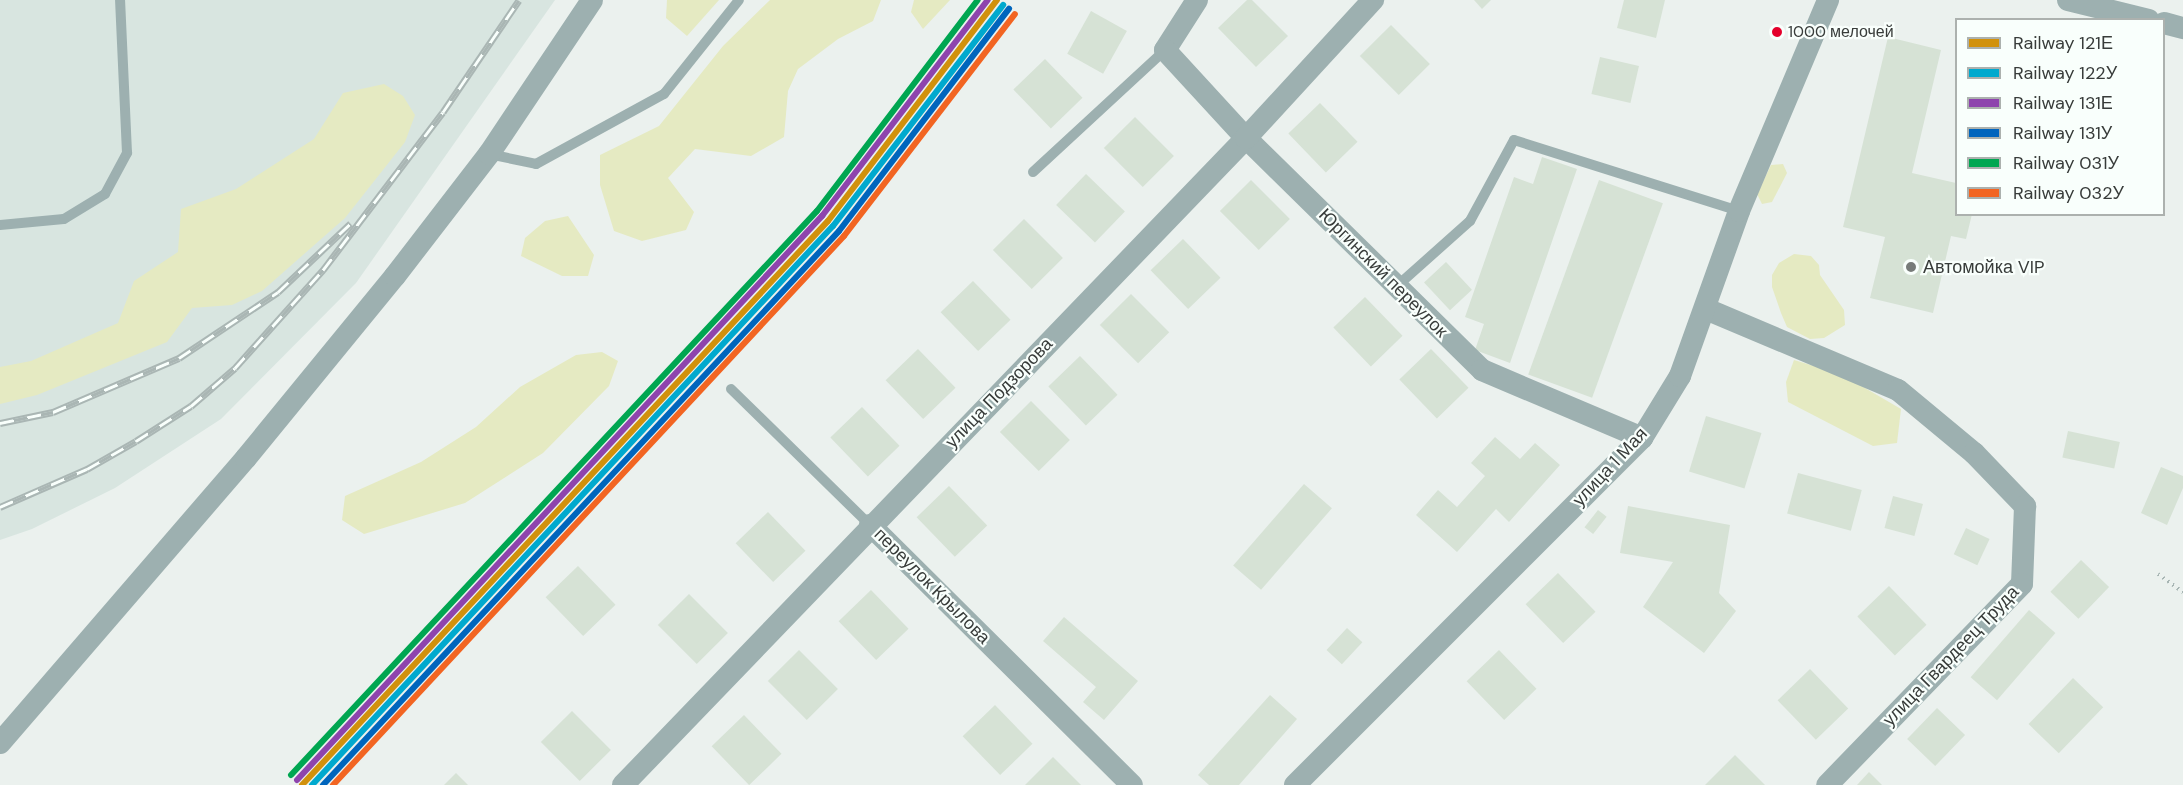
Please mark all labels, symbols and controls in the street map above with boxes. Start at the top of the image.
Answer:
legend [1955,18,2165,216]
place label: 1000 мелочей [1788,22,1894,42]
marker: 1000 мелочей [1771,26,1783,38]
text: Railway 121Е [2013,31,2113,55]
text: Railway 122У [2013,61,2117,85]
text: Railway 131Е [2013,91,2113,115]
text: Railway 131У [2013,121,2112,145]
text: Railway 031У [2013,151,2119,175]
text: Railway 032У [2013,181,2124,205]
street label: Юргинский переулок [1314,204,1452,342]
place label: Автомойка VIP [1923,256,2044,278]
marker: Автомойка VIP [1904,260,1918,274]
street label: улица Подзорова [941,333,1057,453]
street label: улица 1 Мая [1568,423,1652,511]
street label: переулок Крылова [870,524,994,648]
street label: улица Гвардеец Труда [1879,581,2023,731]

